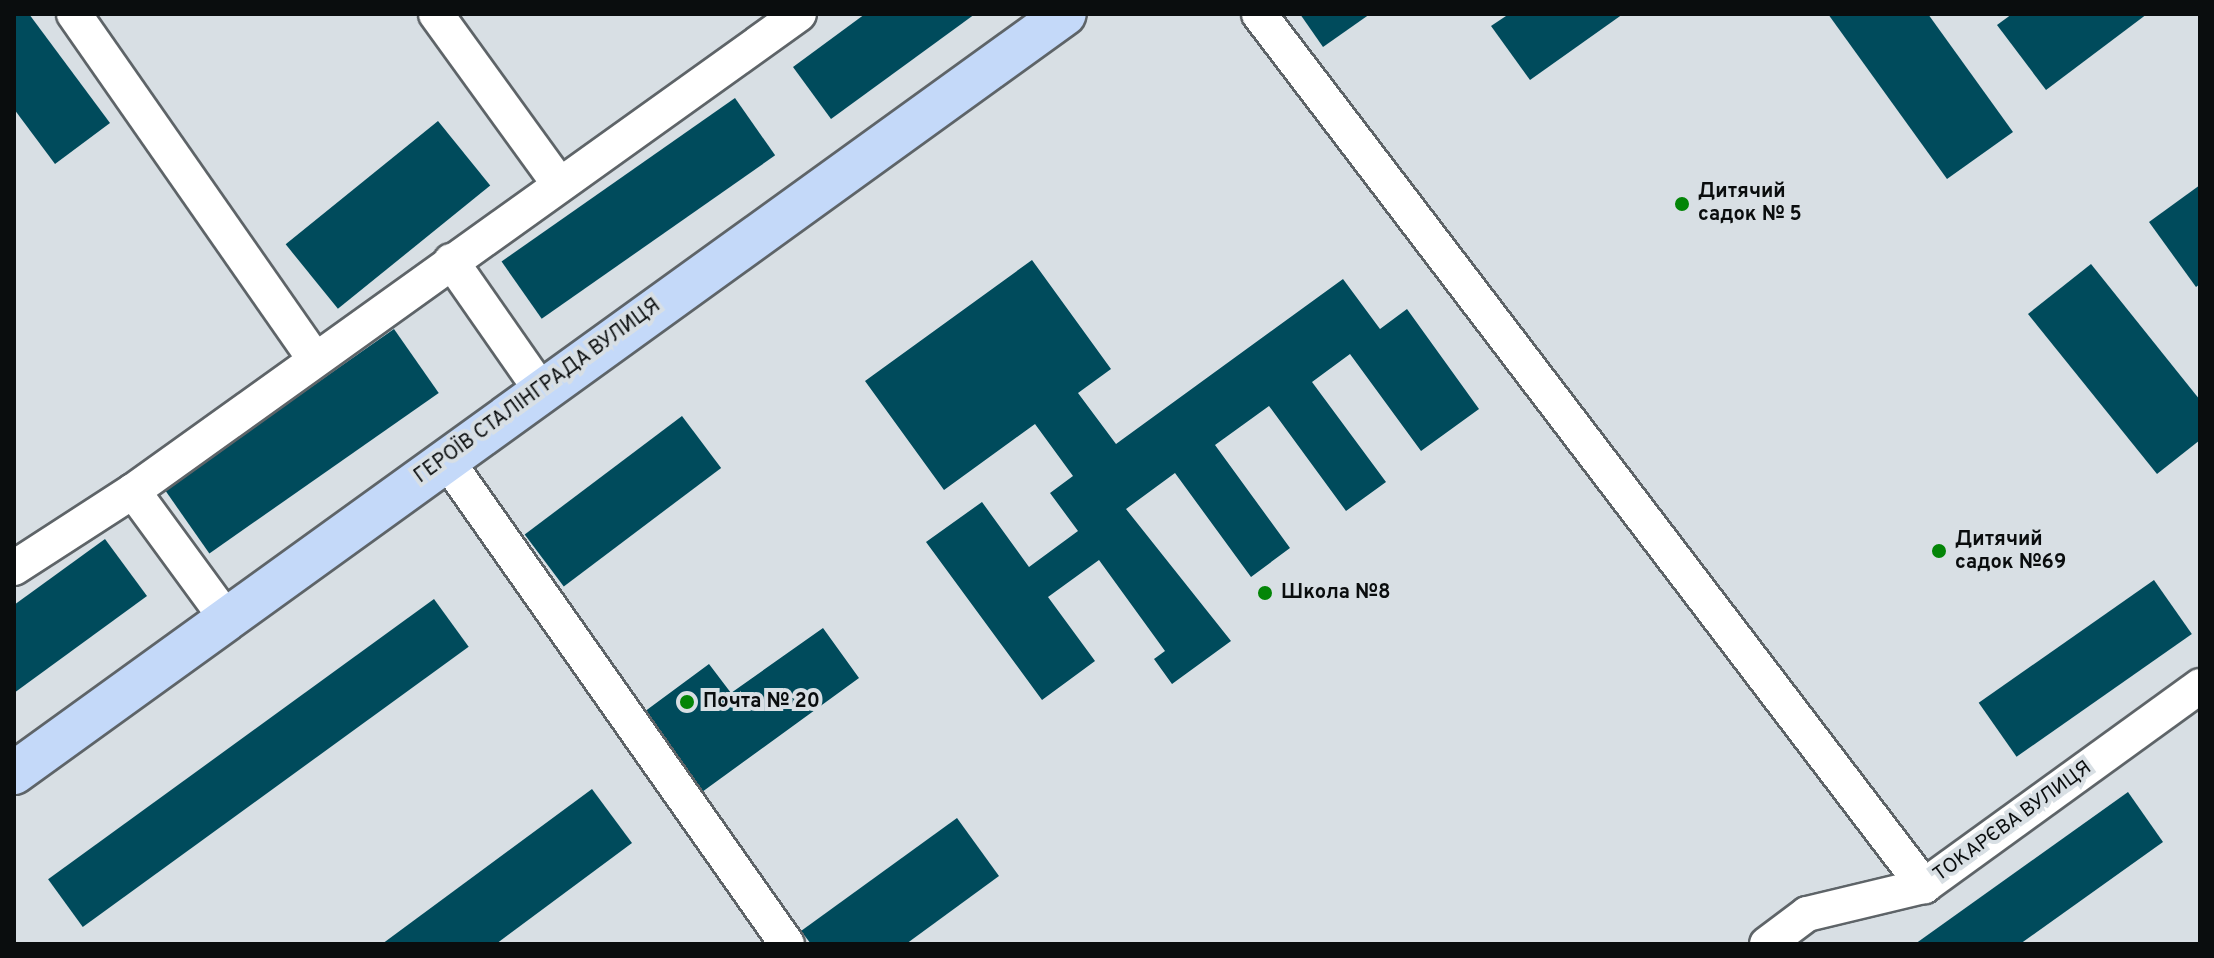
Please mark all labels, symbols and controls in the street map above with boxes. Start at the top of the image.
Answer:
place label: Дитячий садок № 5 [1698,180,1802,227]
marker: Дитячий садок № 5 [1673,195,1691,213]
street label: ГЕРОЇВ СТАЛІНГРАДА ВУЛИЦЯ [410,294,666,490]
place label: Дитячий садок №69 [1955,528,2066,575]
marker: Дитячий садок №69 [1930,542,1948,560]
place label: Школа №8 [1281,581,1391,605]
marker: Школа №8 [1256,584,1274,602]
place label: Почта № 20 [703,690,820,714]
marker: Почта № 20 [678,693,696,711]
street label: ТОКАРЄВА ВУЛИЦЯ [1929,756,2097,888]

